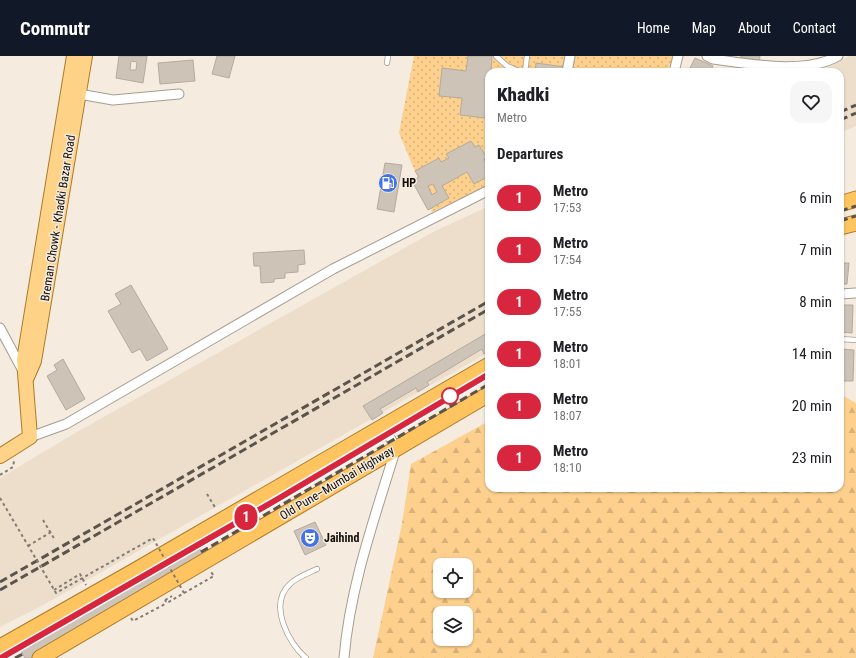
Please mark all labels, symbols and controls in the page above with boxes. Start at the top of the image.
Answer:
text: Commutr [20,17,90,40]
text: Home [637,20,670,36]
text: Map [692,20,716,36]
text: About [738,20,771,36]
text: Contact [793,20,836,36]
button: heart [790,81,832,123]
text: Khadki [497,83,549,106]
text: Metro [497,110,527,125]
street label: Breman Chowk - Khadki Bazar Road [38,134,78,302]
text: Departures [497,145,563,163]
fuel station icon: HP [377,172,399,194]
place label: HP [402,176,416,190]
text: Metro [553,182,588,200]
text: 6 min [799,189,832,207]
text: 1 [515,190,523,206]
text: 17:53 [553,200,582,215]
text: Metro [553,234,588,252]
text: 7 min [799,241,832,259]
text: 1 [515,242,523,258]
text: 17:54 [553,252,582,267]
text: Metro [553,286,588,304]
text: 8 min [799,293,832,311]
text: 1 [515,294,523,310]
text: 17:55 [553,304,582,319]
text: Metro [553,338,588,356]
text: 14 min [792,345,832,363]
text: 1 [515,346,523,362]
text: 18:01 [553,356,582,371]
unlabelled marker [441,387,459,405]
text: Metro [553,390,588,408]
text: 20 min [792,397,832,415]
text: 1 [515,398,523,414]
text: 18:07 [553,408,582,423]
text: Metro [553,442,588,460]
street label: Old Pune–Mumbai Highway [277,443,397,523]
text: 23 min [792,449,832,467]
text: 1 [515,450,523,466]
text: 18:10 [553,460,582,475]
line badge: 1 [233,504,259,530]
text: 1 [242,509,250,525]
theatre icon: Jaihind [299,527,321,549]
place label: Jaihind [324,531,359,545]
map controls [433,558,473,646]
button: locate [433,558,473,598]
button: layers [433,606,473,646]

